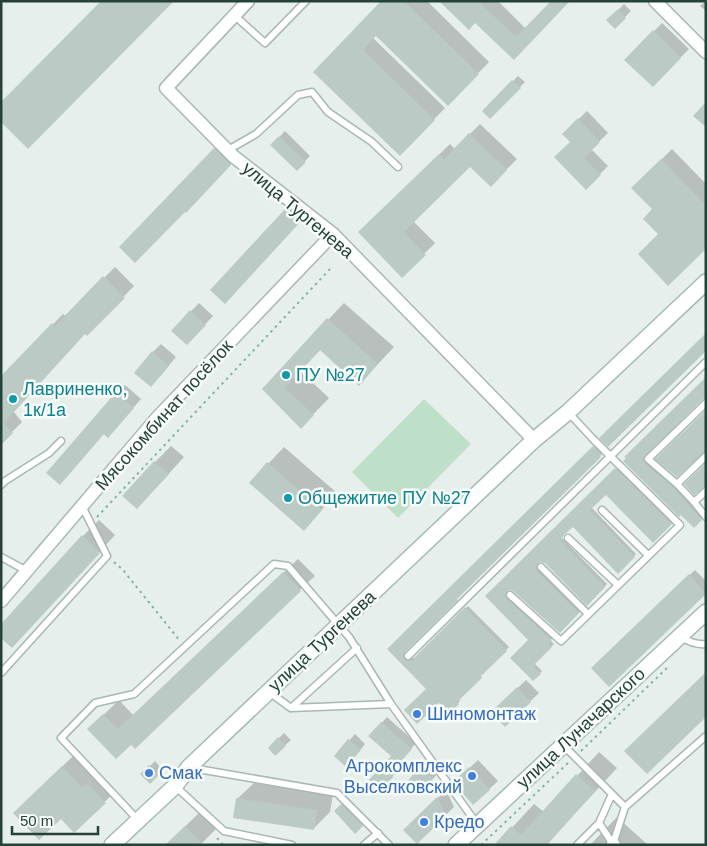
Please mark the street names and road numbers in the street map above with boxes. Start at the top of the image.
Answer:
street label: улица Тургенева [238,158,358,263]
street label: Мясокомбинат посёлок [91,336,237,494]
street label: улица Тургенева [264,586,380,696]
street label: улица Луначарского [513,663,649,793]

